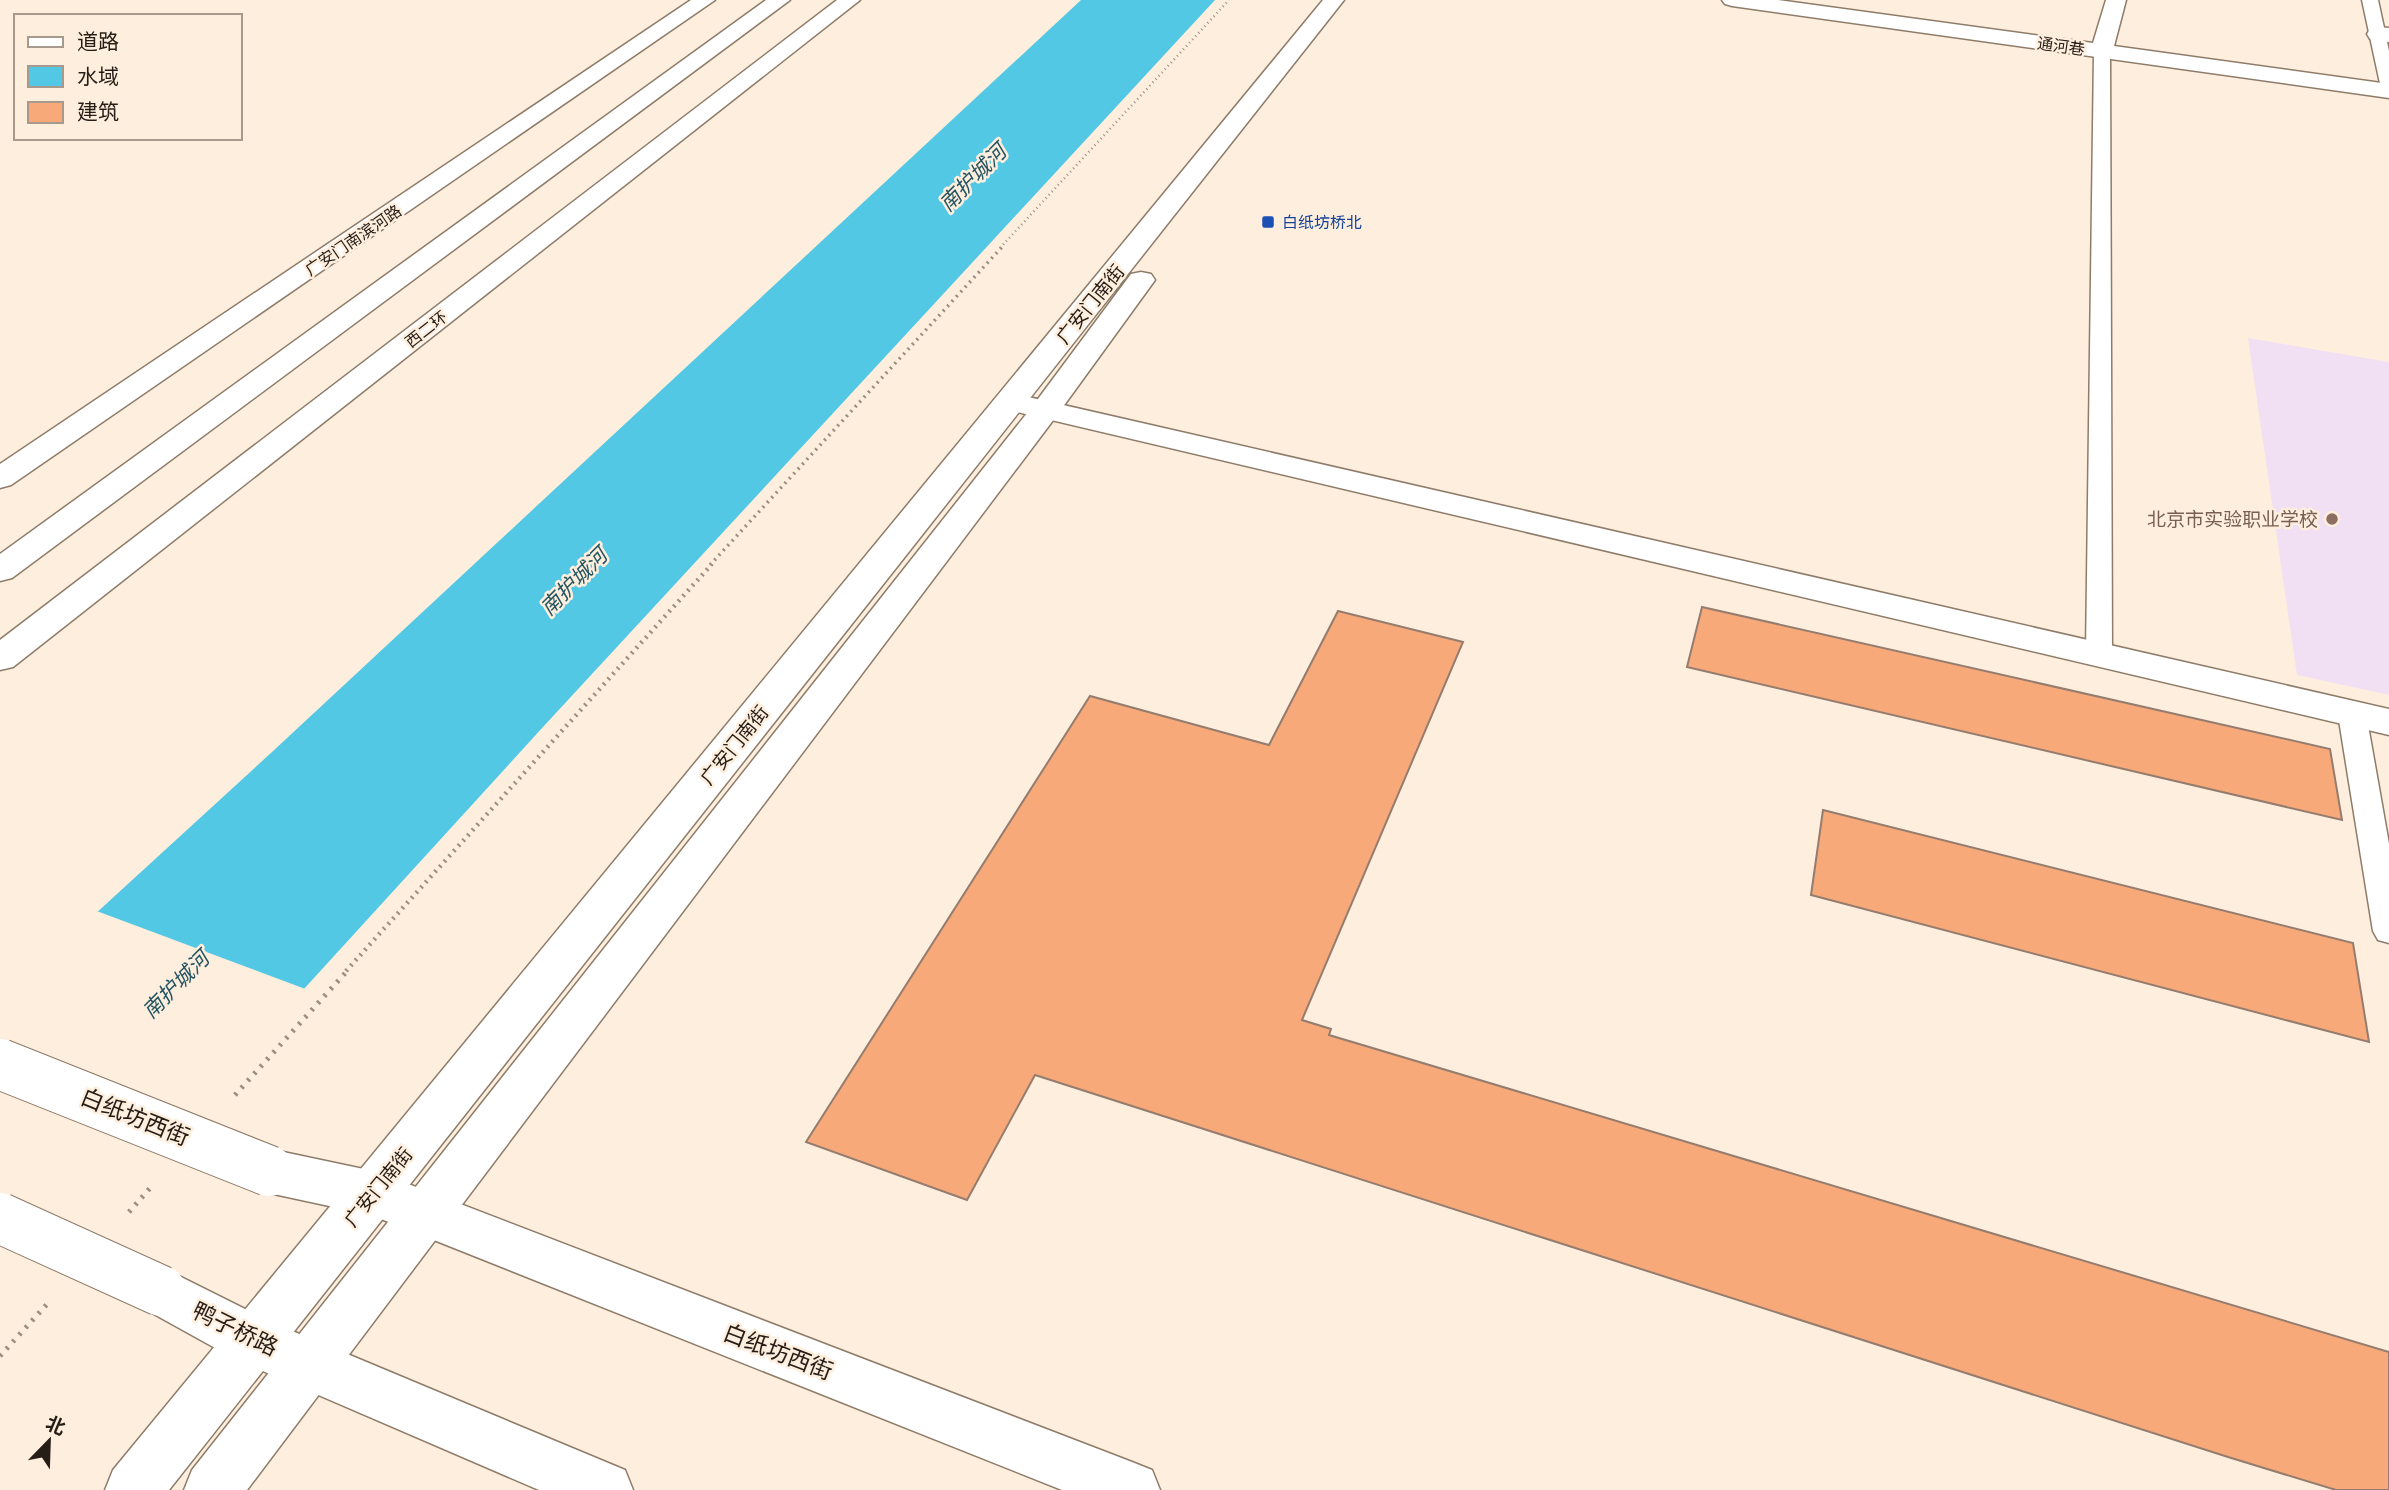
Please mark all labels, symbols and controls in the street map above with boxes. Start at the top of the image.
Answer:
legend [14,14,242,140]
text: 道路 [77,27,119,55]
street label: 通河巷 [2036,33,2086,59]
text: 水域 [77,62,119,90]
text: 建筑 [77,97,119,125]
water label: 南护城河 [933,135,1015,217]
street label: 广安门南滨河路 [301,200,405,280]
place label: 白纸坊桥北 [1282,212,1362,232]
marker: 白纸坊桥北 [1260,214,1276,230]
street label: 广安门南街 [1051,260,1129,348]
street label: 西二环 [401,306,451,352]
place label: 北京市实验职业学校 [2147,507,2318,531]
marker: 北京市实验职业学校 [2324,511,2340,527]
water label: 南护城河 [534,539,616,621]
street label: 广安门南街 [695,701,773,789]
water label: 南护城河 [136,942,218,1024]
street label: 白纸坊西街 [76,1081,194,1152]
street label: 广安门南街 [339,1143,417,1231]
street label: 鸭子桥路 [188,1294,283,1362]
street label: 白纸坊西街 [719,1316,837,1386]
north arrow [14,1406,84,1476]
text: 北 [42,1411,69,1440]

